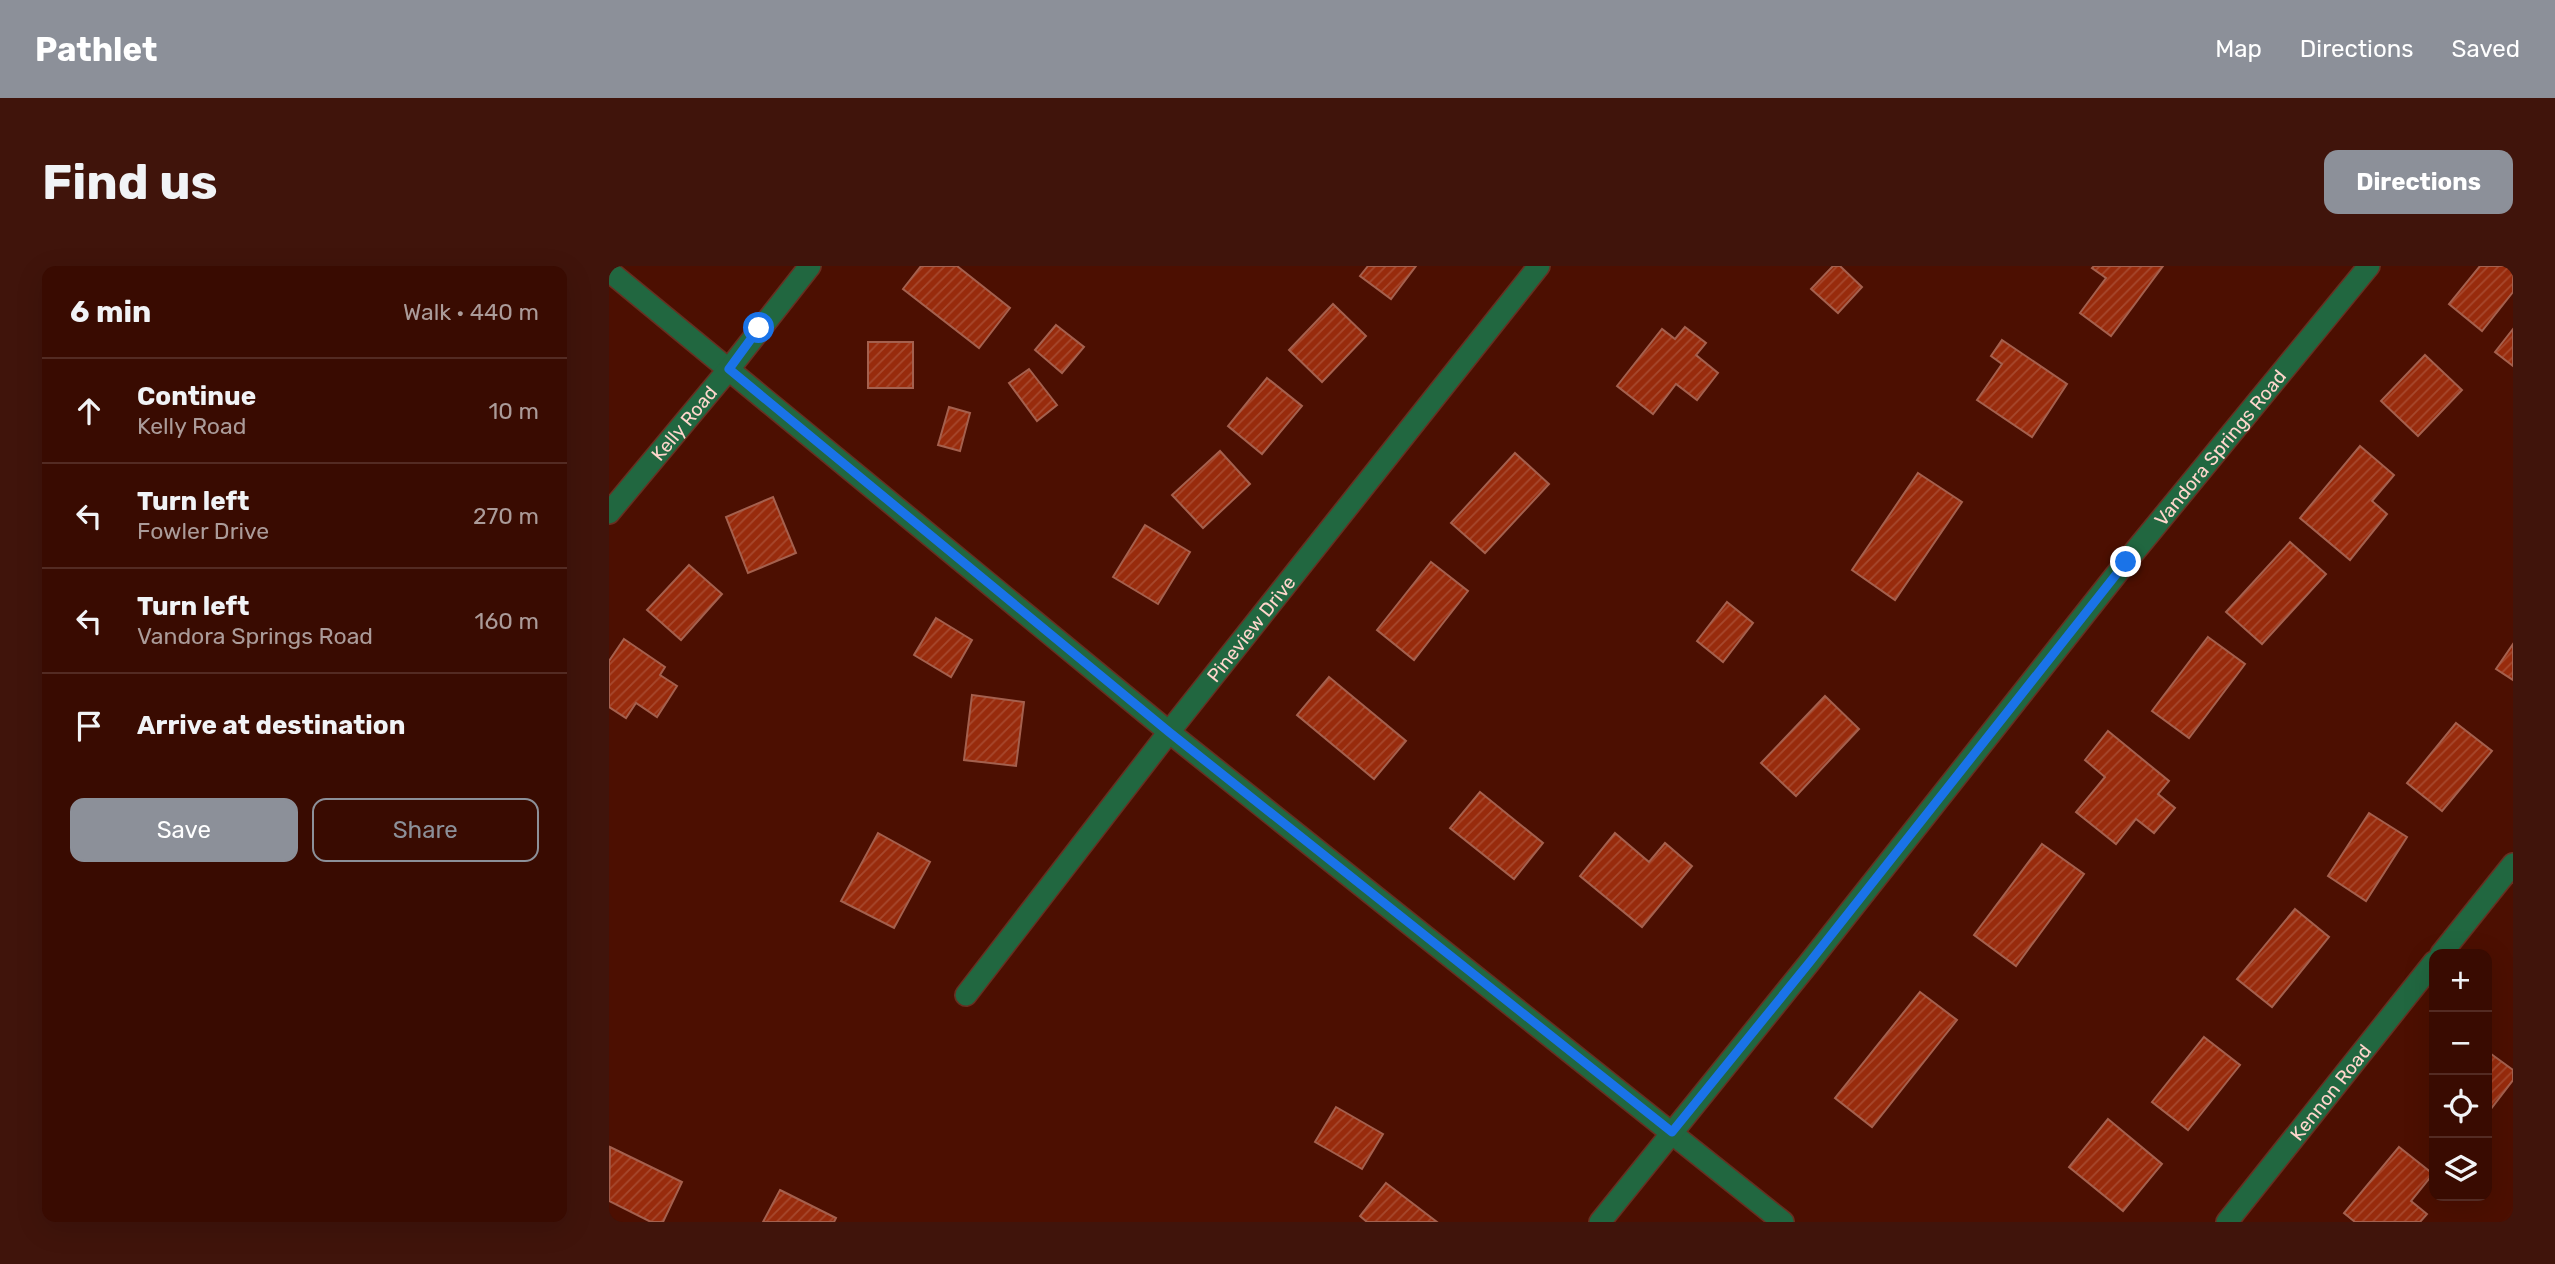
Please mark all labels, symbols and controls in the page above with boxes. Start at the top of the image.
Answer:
text: Pathlet [35,30,158,69]
text: Map [2215,35,2262,63]
text: Directions [2300,35,2413,63]
text: Saved [2451,35,2520,63]
button: Directions [2324,150,2513,214]
text: Find us [42,153,218,211]
text: 6 min [70,294,151,330]
text: Walk · 440 m [403,298,539,326]
route start [743,312,774,343]
street label: Vandora Springs Road [2149,365,2291,530]
text: Continue [137,381,256,412]
street label: Kelly Road [646,381,722,465]
icon: ahead [70,392,108,430]
text: 10 m [488,397,539,425]
text: Kelly Road [137,412,246,440]
text: Turn left [137,486,249,517]
icon: left [70,497,108,535]
text: 270 m [473,502,539,530]
text: Fowler Drive [137,517,269,545]
route end [2110,546,2141,577]
street label: Pineview Drive [1202,571,1300,687]
text: Turn left [137,591,249,622]
icon: left [70,602,108,640]
text: 160 m [475,607,539,635]
text: Vandora Springs Road [137,622,373,650]
icon: arrive [70,707,108,745]
text: Arrive at destination [137,710,405,741]
button: Save [70,798,298,862]
button: Share [312,798,539,862]
map controls [2429,949,2492,1201]
button: + [2429,949,2492,1012]
button: − [2429,1012,2492,1075]
street label: Kennon Road [2285,1039,2376,1145]
button: locate [2429,1075,2492,1138]
button: layers [2429,1138,2492,1201]

